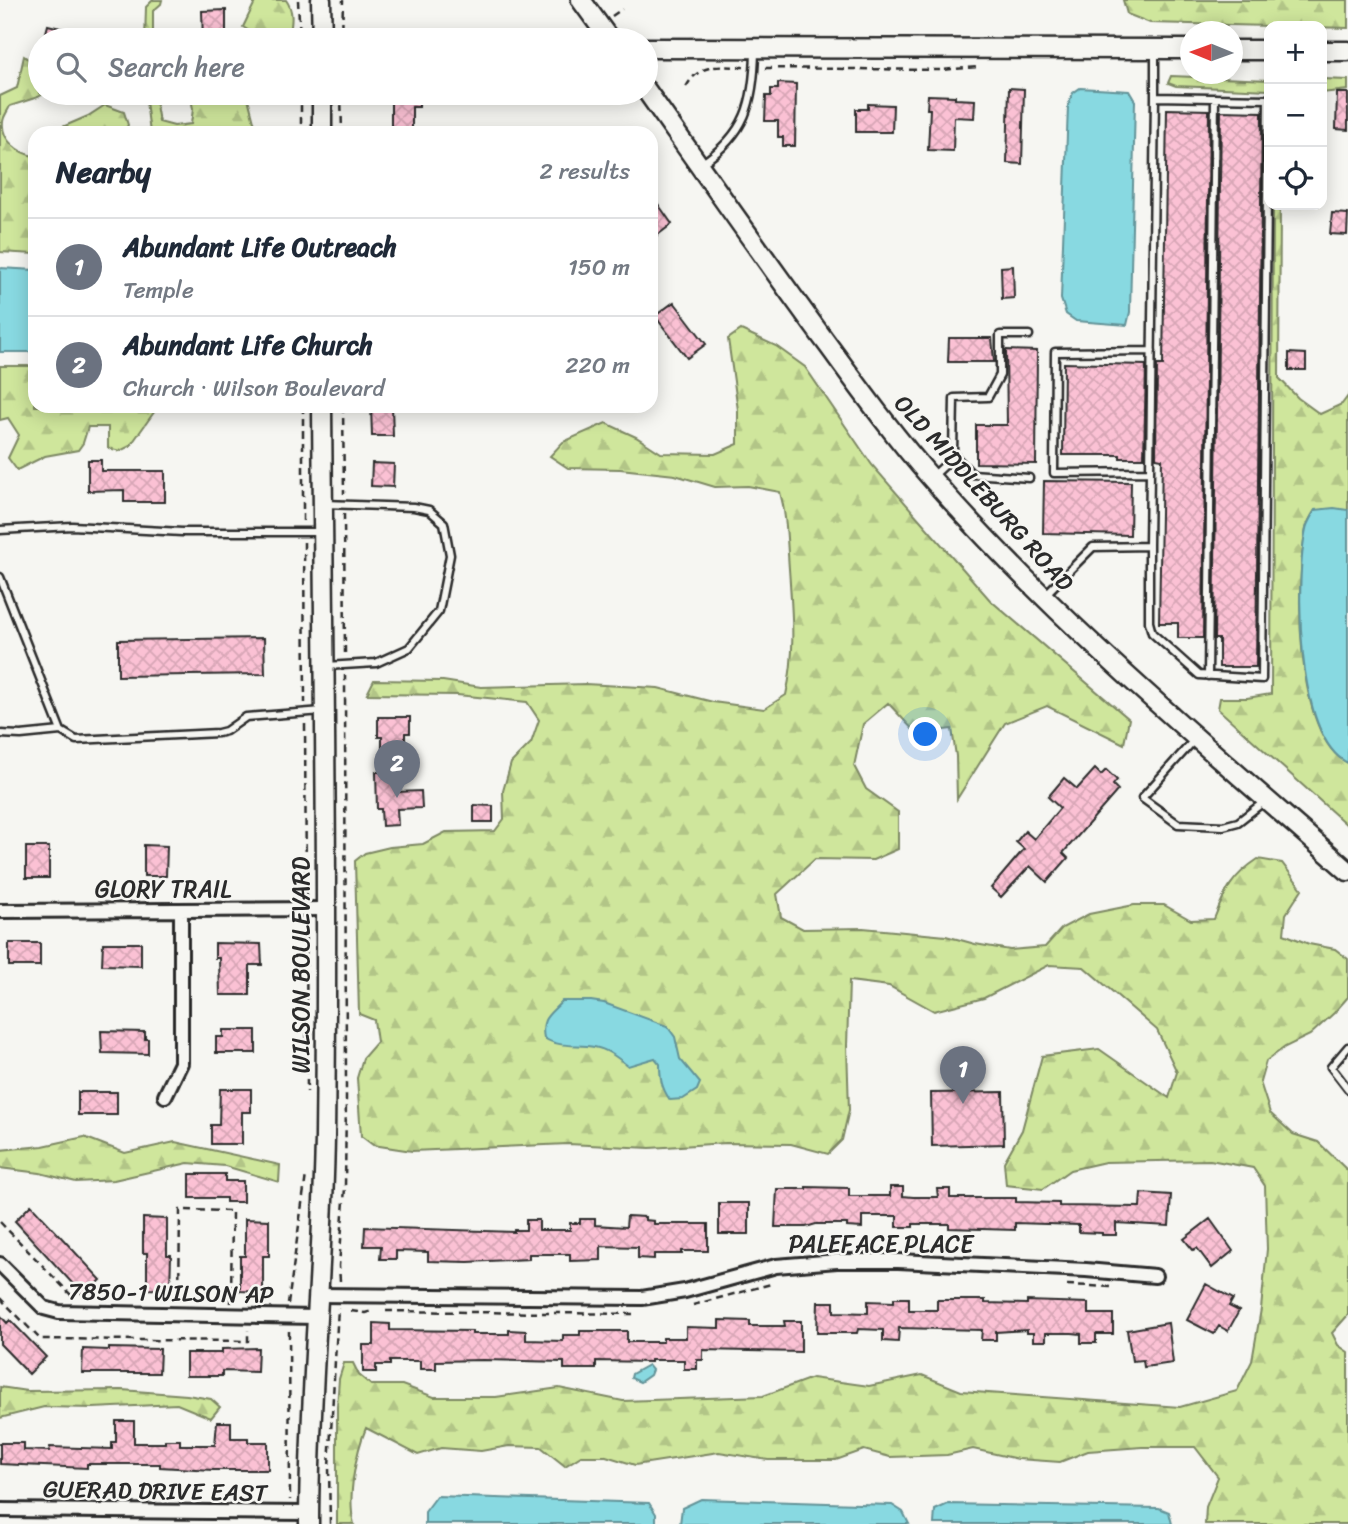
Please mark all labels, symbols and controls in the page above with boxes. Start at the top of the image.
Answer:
north arrow [1180,21,1243,84]
map controls [1264,21,1327,210]
button: + [1264,21,1327,84]
search box [28,28,658,105]
text: Search here [108,44,245,90]
icon: search [52,48,90,86]
button: − [1264,84,1327,147]
text: Nearby [56,145,151,199]
button: locate [1264,147,1327,210]
text: 2 results [539,151,630,192]
text: Abundant Life Outreach [123,224,397,270]
text: 1 [74,247,84,288]
text: 150 m [568,247,630,288]
text: Temple [123,270,194,311]
text: Abundant Life Church [123,322,373,368]
text: 2 [72,345,86,386]
text: 220 m [565,345,630,386]
text: Church · Wilson Boulevard [123,368,385,409]
street label: OLD MIDDLEBURG ROAD [883,385,1085,602]
your location [908,717,942,751]
pin: 2 [374,740,420,798]
street label: WILSON BOULEVARD [280,857,322,1073]
street label: GLORY TRAIL [95,868,231,910]
pin: 1 [940,1046,986,1104]
street label: PALEFACE PLACE [789,1223,975,1265]
street label: 7850-1 WILSON AP [68,1270,274,1316]
street label: GUERAD DRIVE EAST [43,1468,269,1514]

